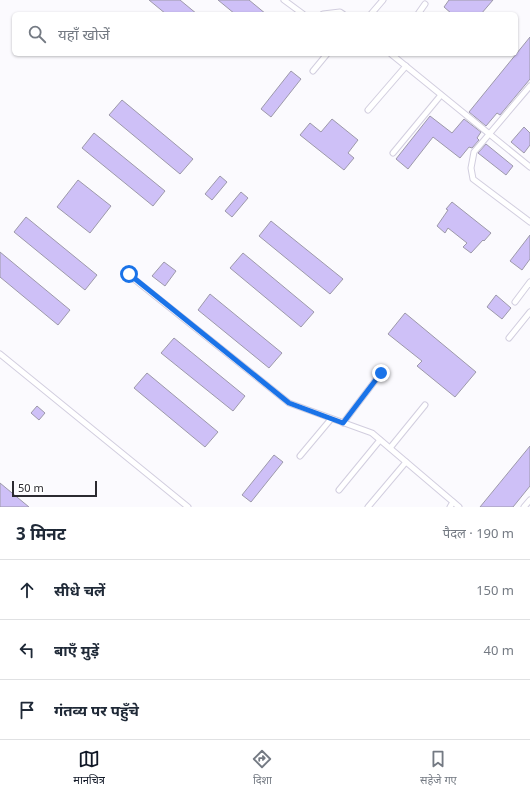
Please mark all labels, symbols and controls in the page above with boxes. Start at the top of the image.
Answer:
search box [12,12,518,56]
icon: search [26,23,48,45]
text: यहाँ खोजें [58,24,110,44]
route start [120,265,138,283]
route end [372,364,390,382]
scale bar [12,479,97,498]
text: 50 m [18,480,44,495]
text: 3 मिनट [16,522,66,545]
text: पैदल · 190 m [443,524,514,542]
icon: ahead [16,579,38,601]
text: सीधे चलें [54,580,105,600]
text: 150 m [476,581,514,599]
icon: left [16,639,38,661]
text: बाएँ मुड़ें [54,640,99,660]
text: 40 m [484,641,514,659]
icon: arrive [16,699,38,721]
text: गंतव्य पर पहुँचे [54,700,139,720]
tab: मानचित्र [73,748,105,787]
tab: दिशा [251,748,273,787]
tab: सहेजे गए [420,748,457,787]

